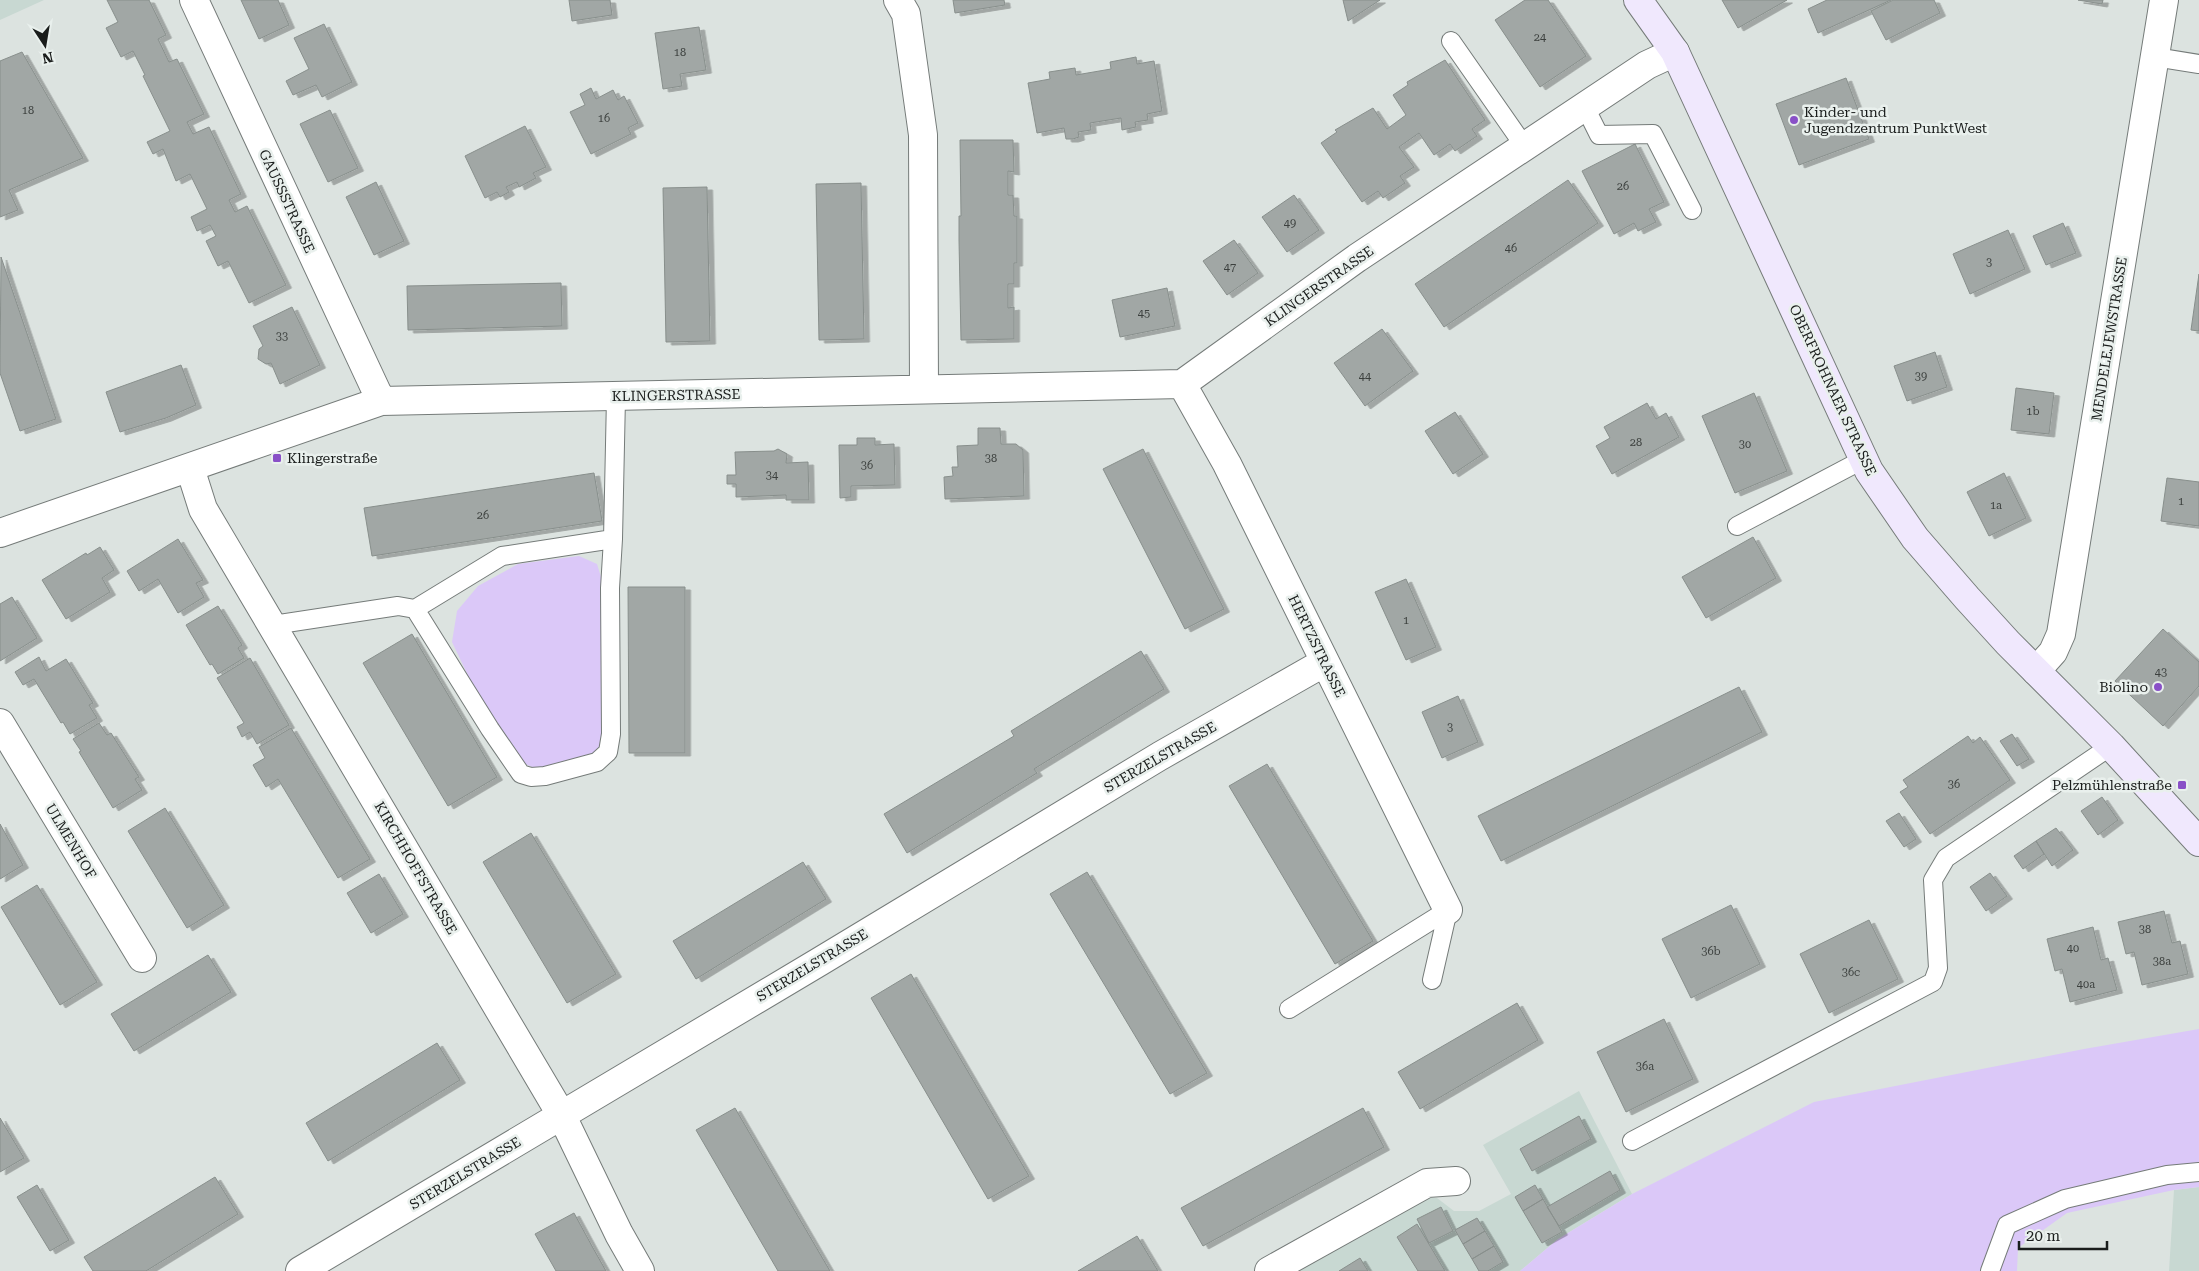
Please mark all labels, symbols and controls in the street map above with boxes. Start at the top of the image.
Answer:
north arrow [20,20,70,70]
house number: 24 [1534,31,1547,44]
house number: 18 [674,46,686,59]
text: N [41,49,55,67]
house number: 18 [22,104,34,117]
place label: Kinder- und Jugendzentrum PunktWest [1804,104,1987,136]
house number: 16 [598,112,610,125]
marker: Kinder- und Jugendzentrum PunktWest [1788,114,1800,126]
street label: GAUSSSTRASSE [256,147,318,255]
house number: 26 [1617,180,1629,193]
house number: 49 [1284,217,1296,230]
street label: KLINGERSTRASSE [1262,242,1376,330]
house number: 46 [1505,242,1517,255]
house number: 3 [1986,256,1992,269]
street label: MENDELEJEWSTRASSE [2088,256,2130,422]
house number: 47 [1224,261,1236,274]
street label: OBERFROHNAER STRASSE [1786,302,1880,478]
house number: 45 [1138,307,1150,320]
house number: 33 [276,330,288,343]
house number: 44 [1359,370,1372,383]
house number: 39 [1915,370,1927,383]
street label: KLINGERSTRASSE [611,386,741,404]
house number: 1b [2026,405,2040,418]
house number: 28 [1630,436,1642,449]
house number: 30 [1739,438,1751,451]
place label: Klingerstraße [287,450,378,466]
marker: Klingerstraße [271,452,283,464]
house number: 38 [985,452,997,465]
house number: 36 [861,459,873,472]
house number: 34 [766,469,779,482]
house number: 1 [2178,495,2184,508]
house number: 1a [1990,499,2002,512]
house number: 26 [477,509,489,522]
street label: HERTZSTRASSE [1285,592,1349,700]
house number: 1 [1403,614,1409,627]
house number: 43 [2155,666,2167,679]
place label: Biolino [2099,679,2148,695]
marker: Biolino [2152,681,2164,693]
street label: STERZELSTRASSE [1101,718,1219,796]
house number: 3 [1447,721,1453,734]
place label: Pelzmühlenstraße [2052,777,2172,793]
house number: 36 [1948,778,1960,791]
marker: Pelzmühlenstraße [2176,779,2188,791]
street label: KIRCHHOFFSTRASSE [371,799,461,937]
street label: ULMENHOF [42,801,100,881]
house number: 38 [2139,923,2151,936]
street label: STERZELSTRASSE [753,925,871,1005]
house number: 40 [2067,942,2079,955]
house number: 36b [1701,945,1721,958]
house number: 38a [2153,955,2171,968]
house number: 36c [1842,966,1860,979]
house number: 40a [2077,978,2095,991]
house number: 36a [1636,1060,1654,1073]
street label: STERZELSTRASSE [406,1133,524,1213]
scale bar [2019,1218,2106,1250]
text: 20 m [2026,1227,2061,1245]

